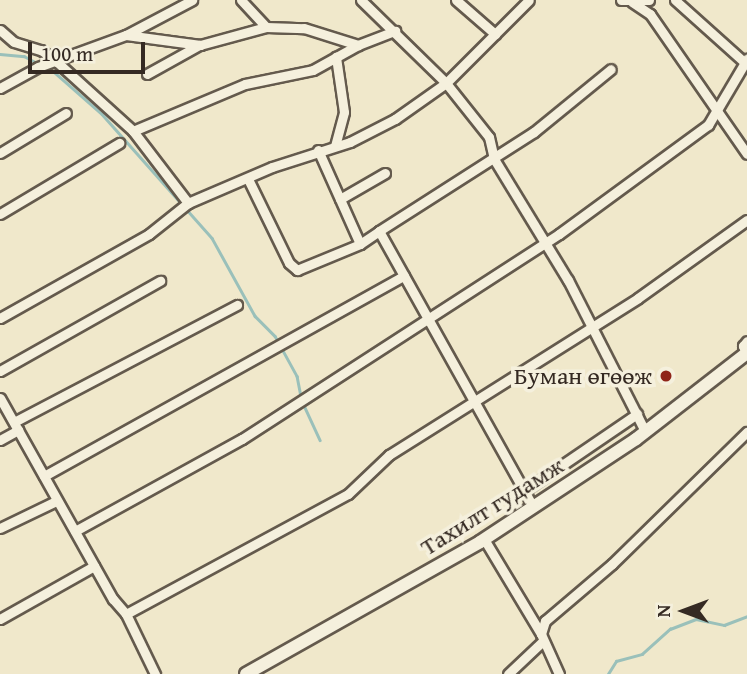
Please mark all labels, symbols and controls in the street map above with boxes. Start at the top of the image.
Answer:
scale bar [32,28,149,72]
text: 100 m [41,38,93,69]
place label: Буман өгөөж [514,362,652,390]
marker: Буман өгөөж [658,368,674,384]
street label: Тахилт гудамж [415,451,569,561]
north arrow [649,576,719,646]
text: N [649,605,677,617]

